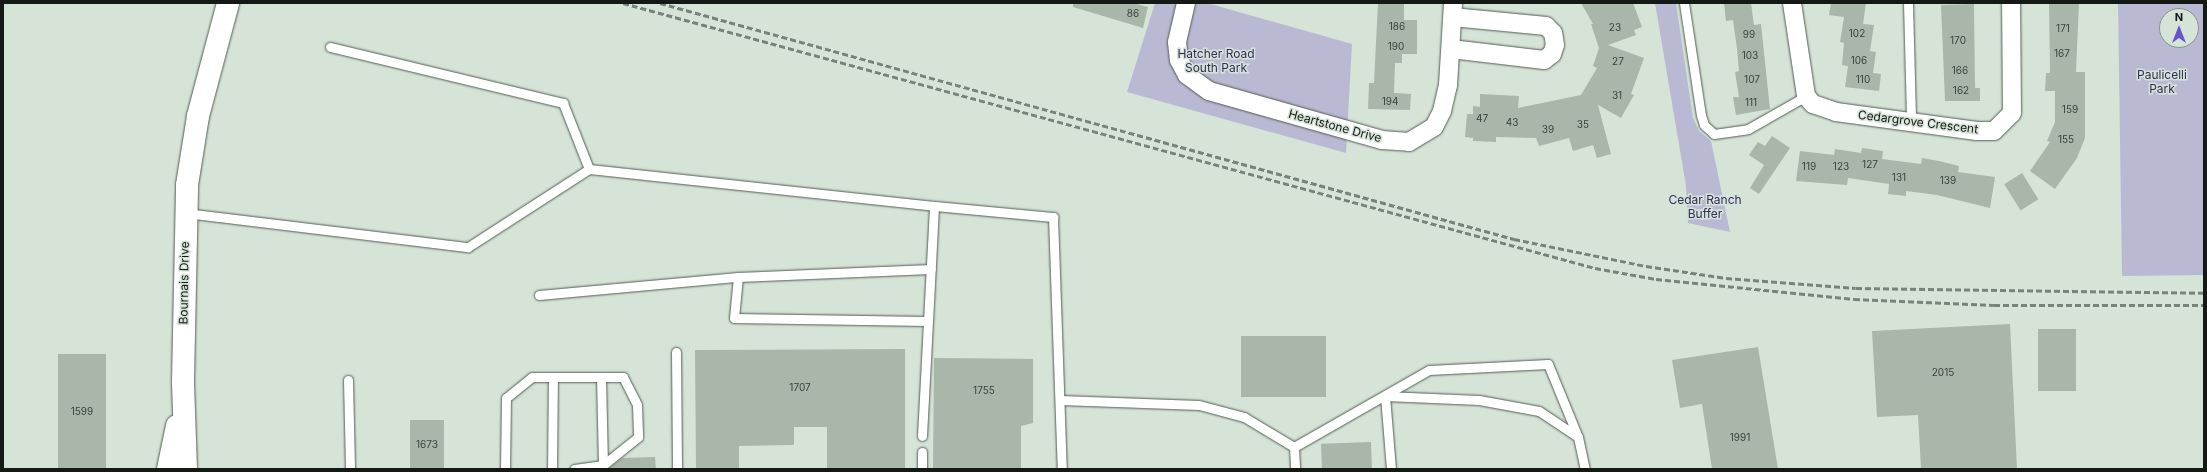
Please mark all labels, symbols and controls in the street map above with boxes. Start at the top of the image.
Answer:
house number: 86 [1127,8,1139,20]
north arrow [2159,8,2199,48]
text: N [2175,10,2183,24]
house number: 186 [1389,21,1405,33]
house number: 23 [1609,22,1621,34]
house number: 171 [2056,23,2070,35]
house number: 102 [1849,28,1865,40]
house number: 99 [1743,29,1755,41]
house number: 170 [1950,35,1966,47]
house number: 190 [1388,41,1404,53]
park label: Hatcher Road South Park [1177,47,1255,75]
house number: 167 [2054,48,2070,60]
house number: 103 [1742,50,1758,62]
house number: 106 [1851,55,1867,67]
house number: 27 [1612,56,1624,68]
house number: 166 [1952,65,1968,77]
park label: Paulicelli Park [2137,68,2187,96]
house number: 107 [1744,74,1760,86]
house number: 110 [1856,74,1870,86]
house number: 162 [1953,85,1969,97]
house number: 31 [1612,90,1622,102]
house number: 194 [1382,96,1398,108]
house number: 111 [1745,97,1757,109]
house number: 159 [2062,104,2078,116]
street label: Heartstone Drive [1287,107,1383,145]
street label: Cedargrove Crescent [1857,107,1979,137]
house number: 47 [1476,113,1488,125]
house number: 43 [1506,117,1518,129]
house number: 35 [1577,119,1589,131]
house number: 39 [1542,124,1554,136]
house number: 155 [2058,134,2074,146]
house number: 127 [1862,159,1878,171]
house number: 119 [1802,161,1816,173]
house number: 123 [1833,161,1849,173]
house number: 131 [1892,172,1906,184]
house number: 139 [1940,175,1956,187]
park label: Cedar Ranch Buffer [1668,193,1742,221]
street label: Bournais Drive [176,241,192,325]
house number: 2015 [1932,367,1954,379]
house number: 1707 [789,382,811,394]
house number: 1755 [973,385,995,397]
house number: 1599 [71,406,93,418]
house number: 1991 [1730,432,1750,444]
house number: 1673 [416,439,438,451]

